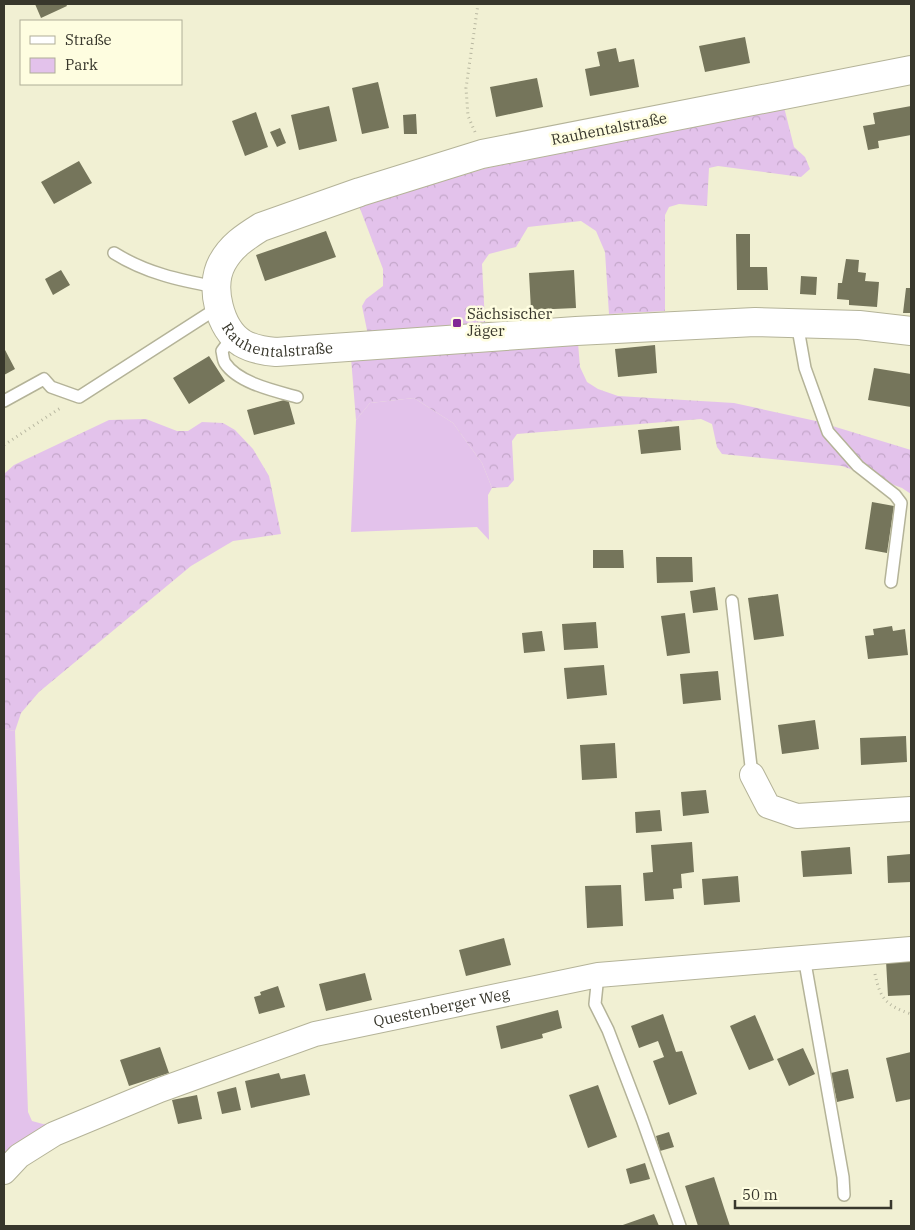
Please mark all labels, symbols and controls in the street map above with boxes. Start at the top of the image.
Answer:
legend [20,20,182,85]
text: Straße [65,30,112,49]
text: Park [65,55,98,74]
street label: Rauhentalstraße [549,108,668,149]
place label: Sächsischer Jäger [467,304,553,340]
marker: Sächsischer Jäger [451,317,463,329]
street label: Rauhentalstraße [218,319,333,361]
street label: Questenberger Weg [372,984,511,1031]
scale bar [735,1178,891,1210]
text: 50 m [742,1185,778,1204]

